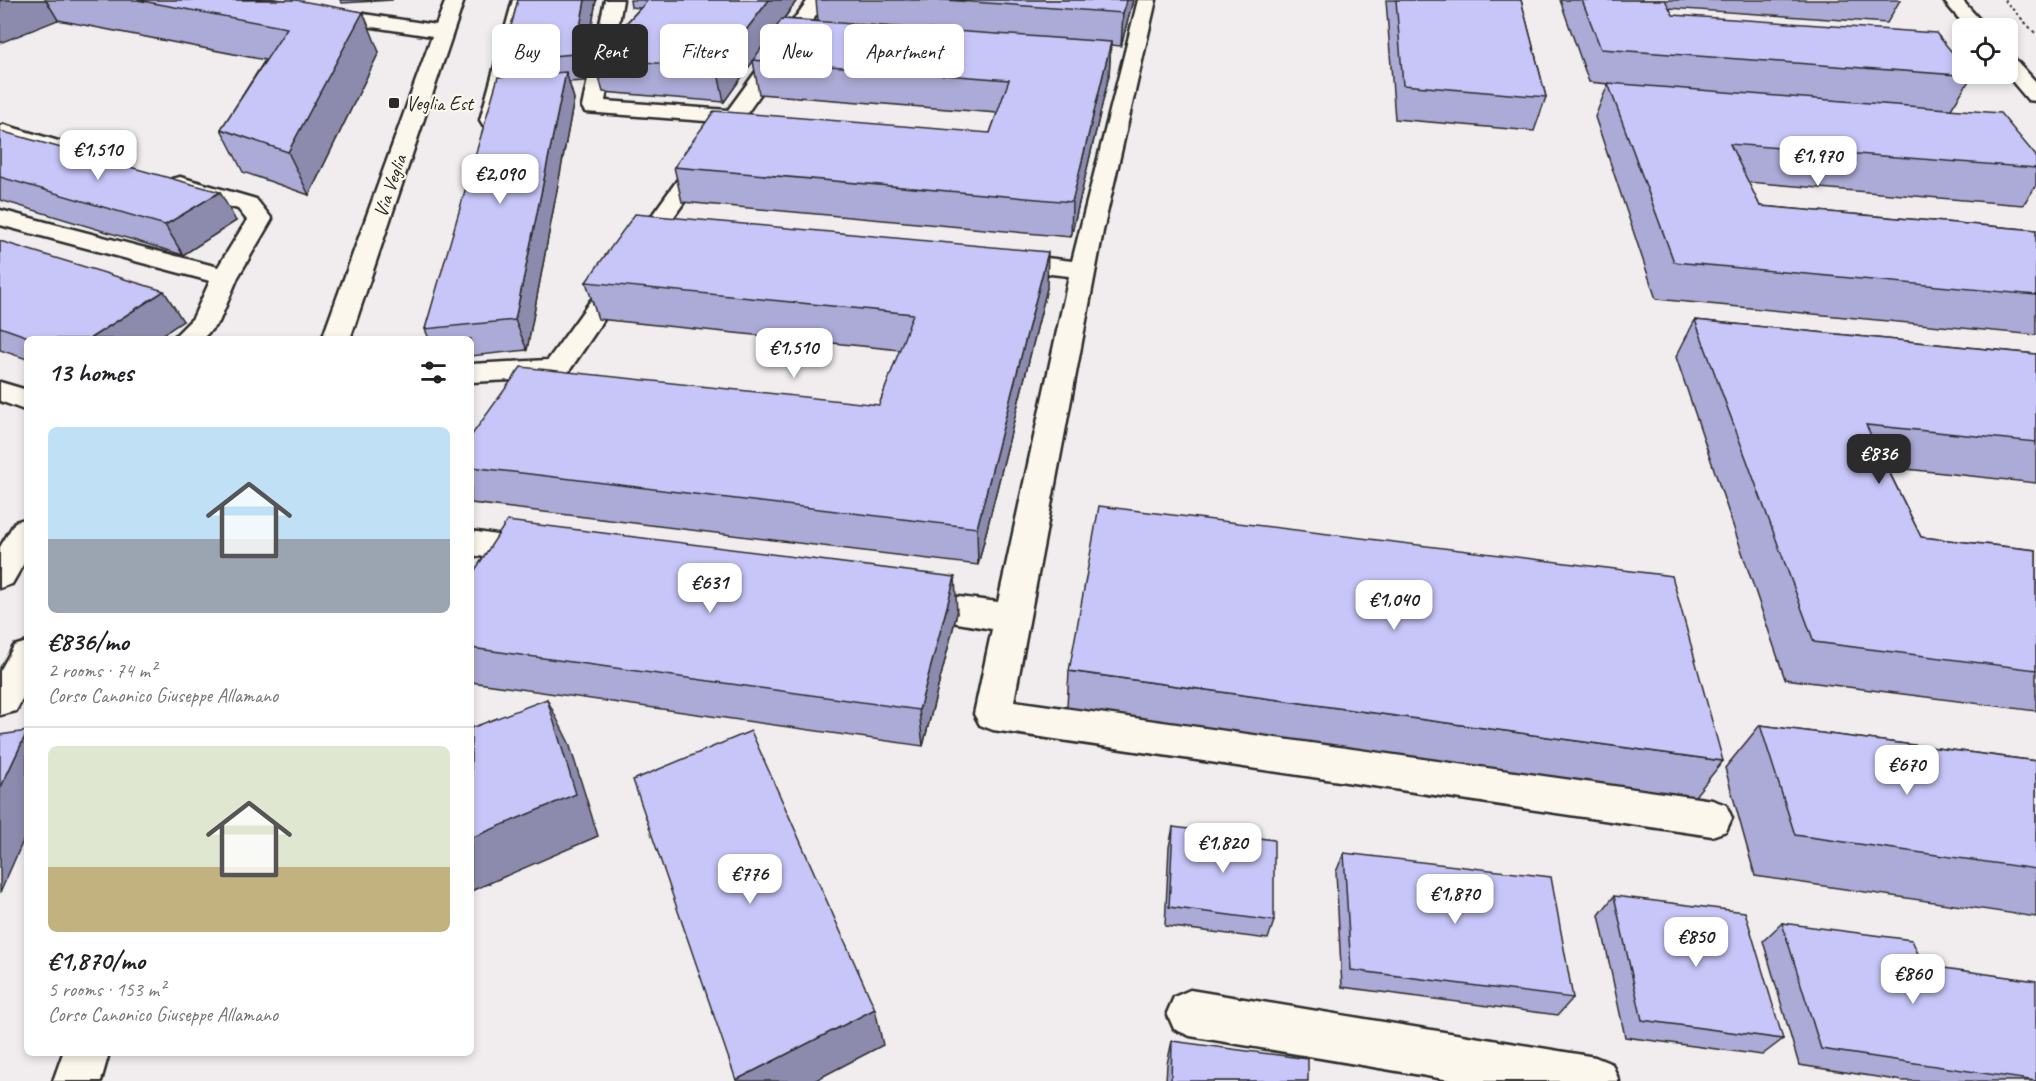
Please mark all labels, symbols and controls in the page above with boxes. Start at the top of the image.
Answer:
map controls [1952,18,2018,84]
button: locate [1952,18,2018,84]
chip: Buy [492,24,560,78]
chip: Rent [572,24,648,78]
chip: Filters [660,24,748,78]
chip: New [760,24,832,78]
chip: Apartment [844,24,964,78]
place label: Veglia Est [406,91,475,116]
marker: Veglia Est [387,96,401,110]
pin: €1,510 [49,130,147,181]
pin: €1,970 [1769,136,1867,187]
text: €1,510 [74,137,122,162]
text: €1,970 [1794,143,1842,168]
street label: Via Veglia [368,150,413,220]
pin: €2,090 [451,154,549,205]
text: €2,090 [476,161,524,186]
pin: €1,510 [745,328,843,379]
text: €1,510 [770,335,818,360]
text: 13 homes [48,356,133,389]
icon: filters [417,356,450,389]
pin: €836 [1843,434,1915,485]
text: €836 [1861,441,1897,466]
icon: home [195,466,303,574]
pin: €631 [674,563,746,614]
text: €631 [692,570,728,595]
pin: €1,040 [1345,580,1443,631]
text: €1,040 [1370,587,1418,612]
text: €836/mo [48,625,129,658]
text: 2 rooms · 74 m² [48,658,156,683]
text: Corso Canonico Giuseppe Allamano [48,683,278,708]
pin: €670 [1871,745,1943,796]
text: €670 [1889,752,1925,777]
icon: home [195,785,303,893]
pin: €1,820 [1174,823,1272,874]
text: €1,820 [1199,830,1247,855]
pin: €776 [714,854,786,905]
text: €776 [732,861,768,886]
pin: €1,870 [1406,874,1504,925]
text: €1,870 [1431,881,1479,906]
pin: €850 [1660,917,1732,968]
text: €850 [1678,924,1714,949]
text: €1,870/mo [48,944,145,977]
pin: €860 [1877,954,1949,1005]
text: €860 [1895,961,1931,986]
text: 5 rooms · 153 m² [48,977,165,1002]
text: Corso Canonico Giuseppe Allamano [48,1002,278,1027]

